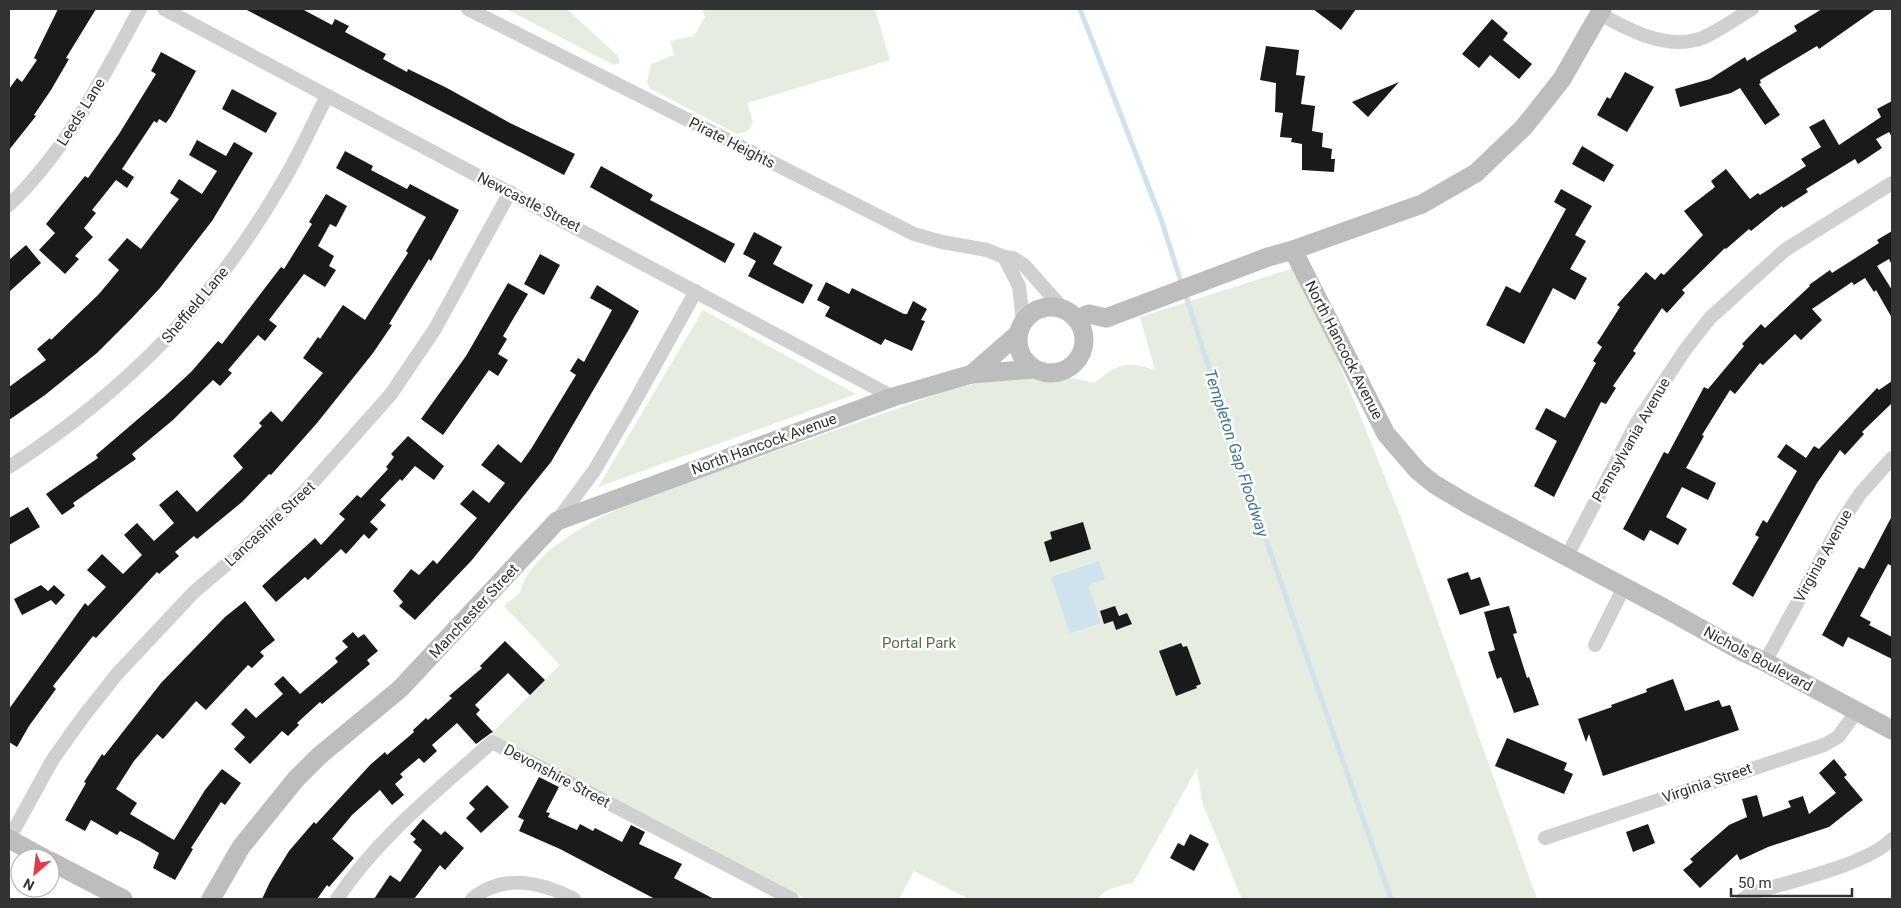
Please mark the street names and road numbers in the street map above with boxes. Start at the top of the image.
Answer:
street label: Leeds Lane [53,75,109,149]
street label: Pirate Heights [686,114,778,172]
street label: Newcastle Street [474,168,584,236]
street label: Sheffield Lane [158,263,232,347]
street label: North Hancock Avenue [1301,278,1387,422]
street label: Pennsylvania Avenue [1588,375,1674,505]
street label: North Hancock Avenue [689,409,839,479]
street label: Lancashire Street [221,478,319,570]
street label: Virginia Avenue [1790,507,1856,605]
street label: Manchester Street [426,560,522,662]
street label: Nichols Boulevard [1701,623,1815,695]
street label: Devonshire Street [501,740,613,812]
street label: Virginia Street [1660,759,1754,807]

